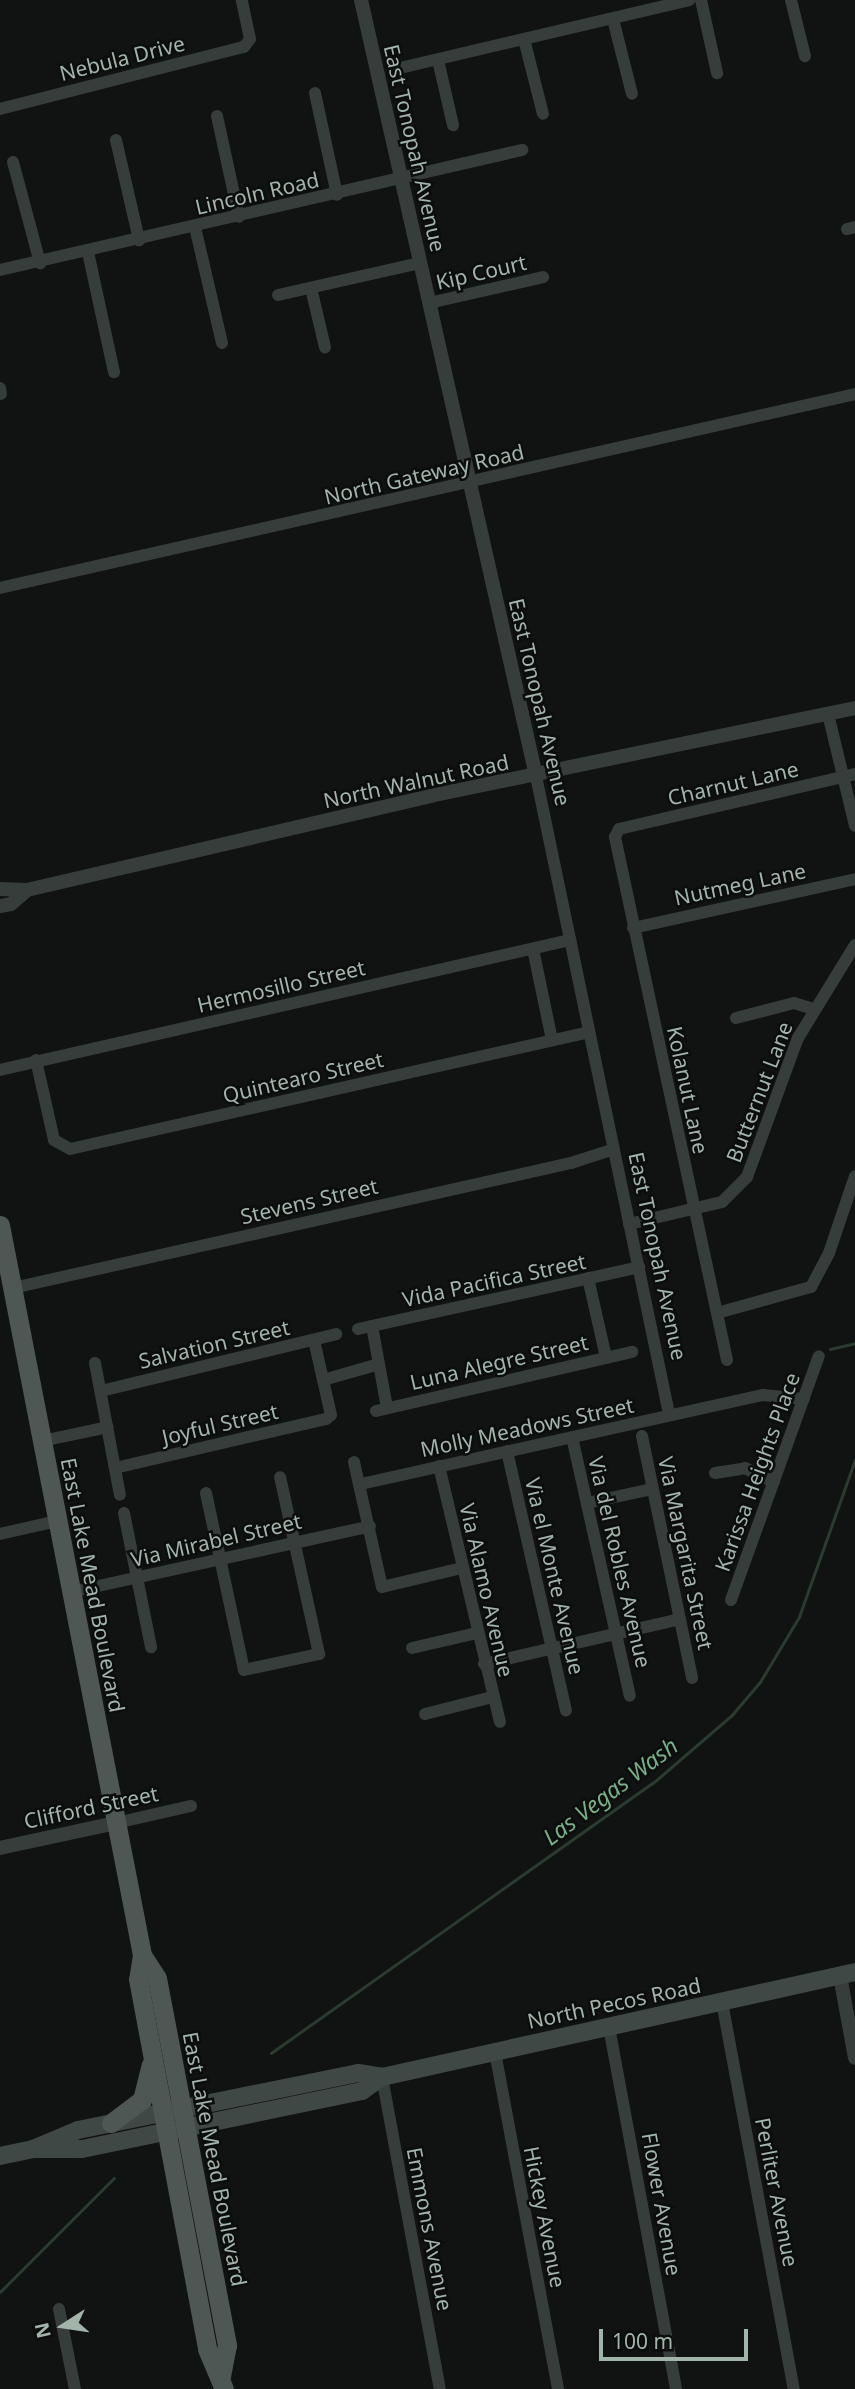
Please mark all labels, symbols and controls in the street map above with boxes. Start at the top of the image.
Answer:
street label: Nebula Drive [57,30,187,86]
street label: East Tonopah Avenue [379,42,451,254]
street label: Lincoln Road [193,166,321,220]
street label: Kip Court [433,249,529,295]
street label: North Gateway Road [322,439,526,509]
street label: East Tonopah Avenue [504,596,576,808]
street label: North Walnut Road [321,749,511,813]
street label: Charnut Lane [665,756,801,810]
street label: Nutmeg Lane [672,858,808,910]
street label: Hermosillo Street [195,954,367,1018]
street label: Butternut Lane [721,1018,797,1166]
street label: Kolanut Lane [662,1024,714,1156]
street label: Quintearo Street [220,1046,386,1108]
street label: East Tonopah Avenue [624,1150,692,1362]
street label: Stevens Street [238,1173,380,1229]
street label: Vida Pacifica Street [400,1248,588,1312]
street label: Salvation Street [136,1314,292,1374]
street label: Luna Alegre Street [408,1329,590,1395]
street label: Karissa Heights Place [709,1369,805,1575]
street label: Molly Meadows Street [418,1392,636,1462]
street label: Joyful Street [159,1398,281,1450]
street label: Via del Robles Avenue [583,1454,657,1670]
street label: Via Margarita Street [653,1454,719,1652]
street label: East Lake Mead Boulevard [56,1456,130,1714]
street label: Via el Monte Avenue [520,1475,590,1677]
street label: Via Alamo Avenue [455,1501,519,1679]
street label: Via Mirabel Street [128,1508,304,1572]
water label: Las Vegas Wash [537,1731,683,1851]
street label: Clifford Street [22,1780,160,1834]
street label: North Pecos Road [525,1972,703,2034]
street label: East Lake Mead Boulevard [178,2030,252,2288]
street label: Perliter Avenue [750,2115,804,2269]
street label: Flower Avenue [637,2131,687,2277]
street label: Hickey Avenue [519,2144,571,2290]
street label: Emmons Avenue [402,2145,458,2313]
north arrow [28,2291,98,2361]
scale bar [603,2316,752,2360]
text: N [28,2320,57,2341]
text: 100 m [612,2327,673,2355]

